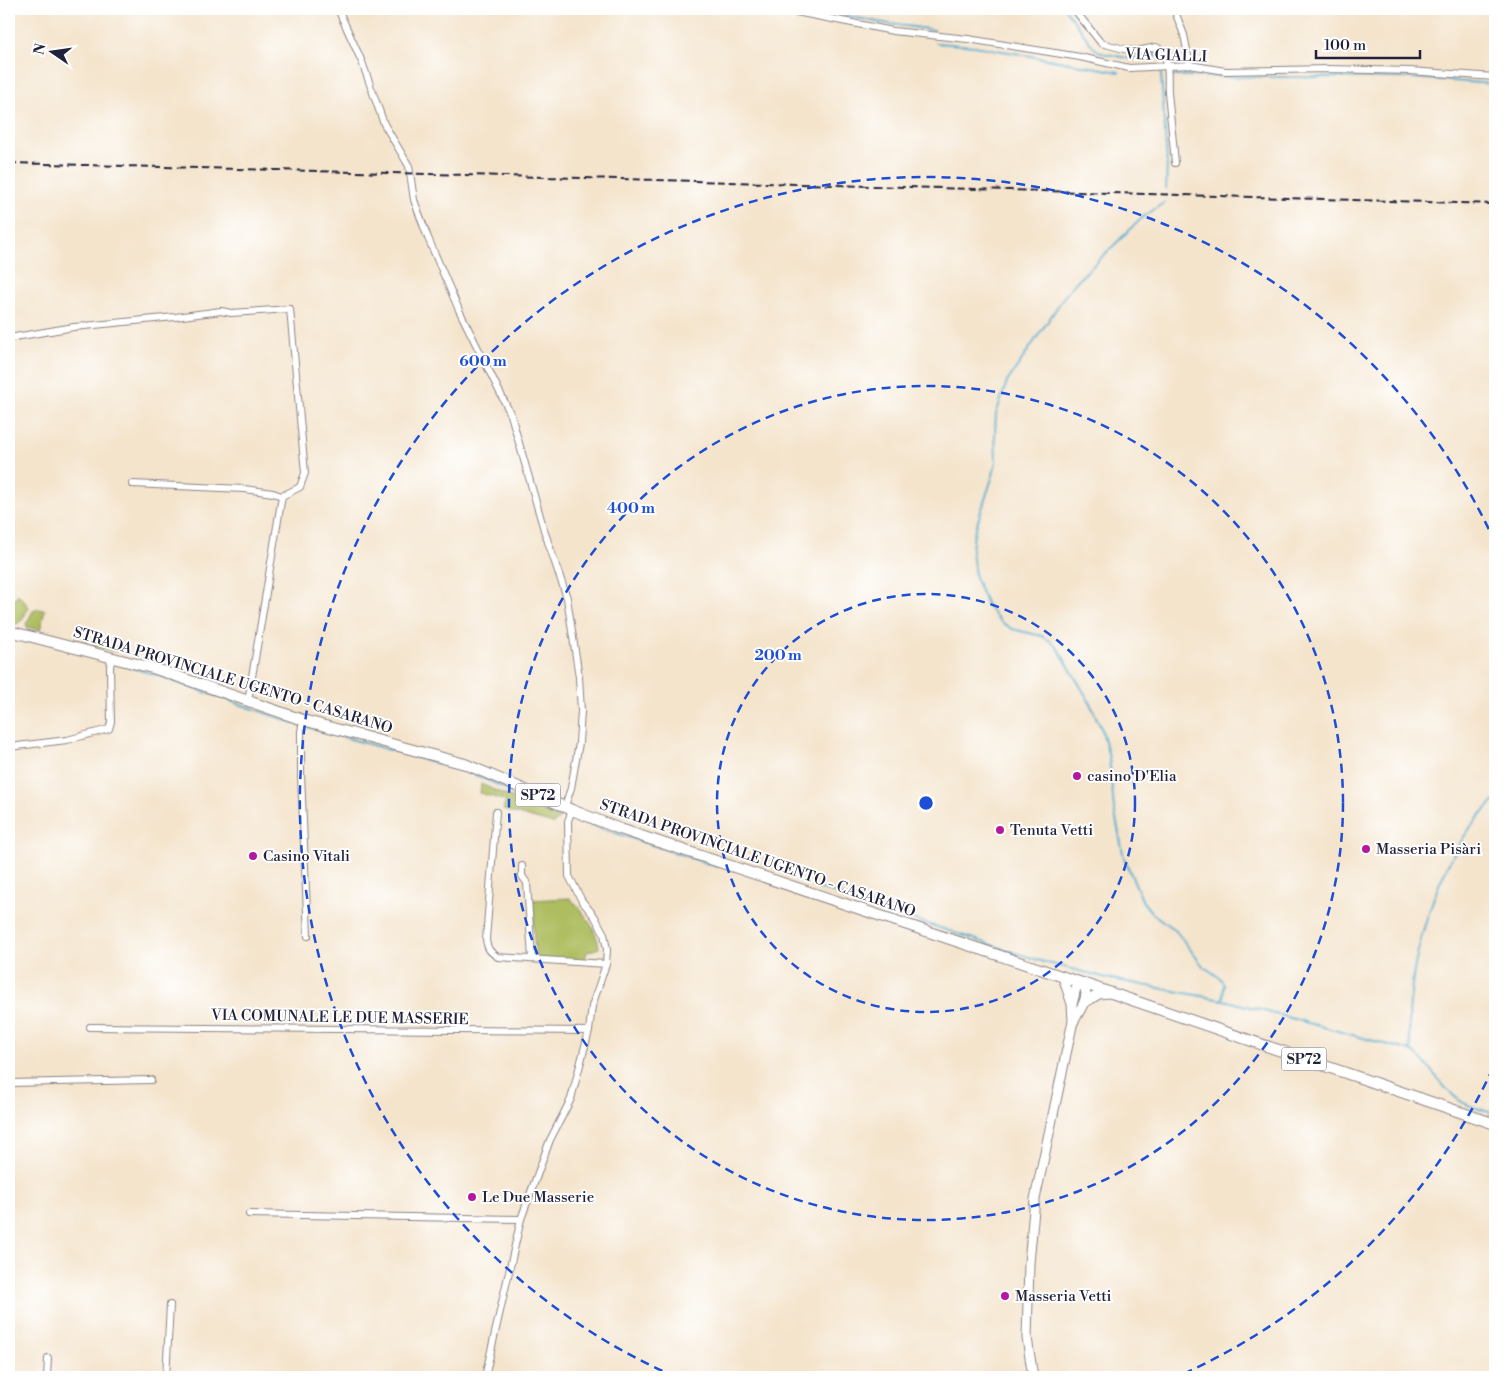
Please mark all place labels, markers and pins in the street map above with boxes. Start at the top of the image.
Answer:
place label: casino D'Elia [1087,767,1177,786]
marker: casino D'Elia [1071,770,1083,782]
centre of rings [917,794,935,812]
place label: Tenuta Vetti [1010,821,1093,840]
marker: Tenuta Vetti [994,824,1006,836]
place label: Masseria Pisàri [1376,840,1481,859]
marker: Masseria Pisàri [1360,843,1372,855]
place label: Casino Vitali [263,847,350,866]
marker: Casino Vitali [247,850,259,862]
place label: Le Due Masserie [482,1188,594,1207]
marker: Le Due Masserie [466,1191,478,1203]
place label: Masseria Vetti [1015,1287,1112,1306]
marker: Masseria Vetti [999,1290,1011,1302]

